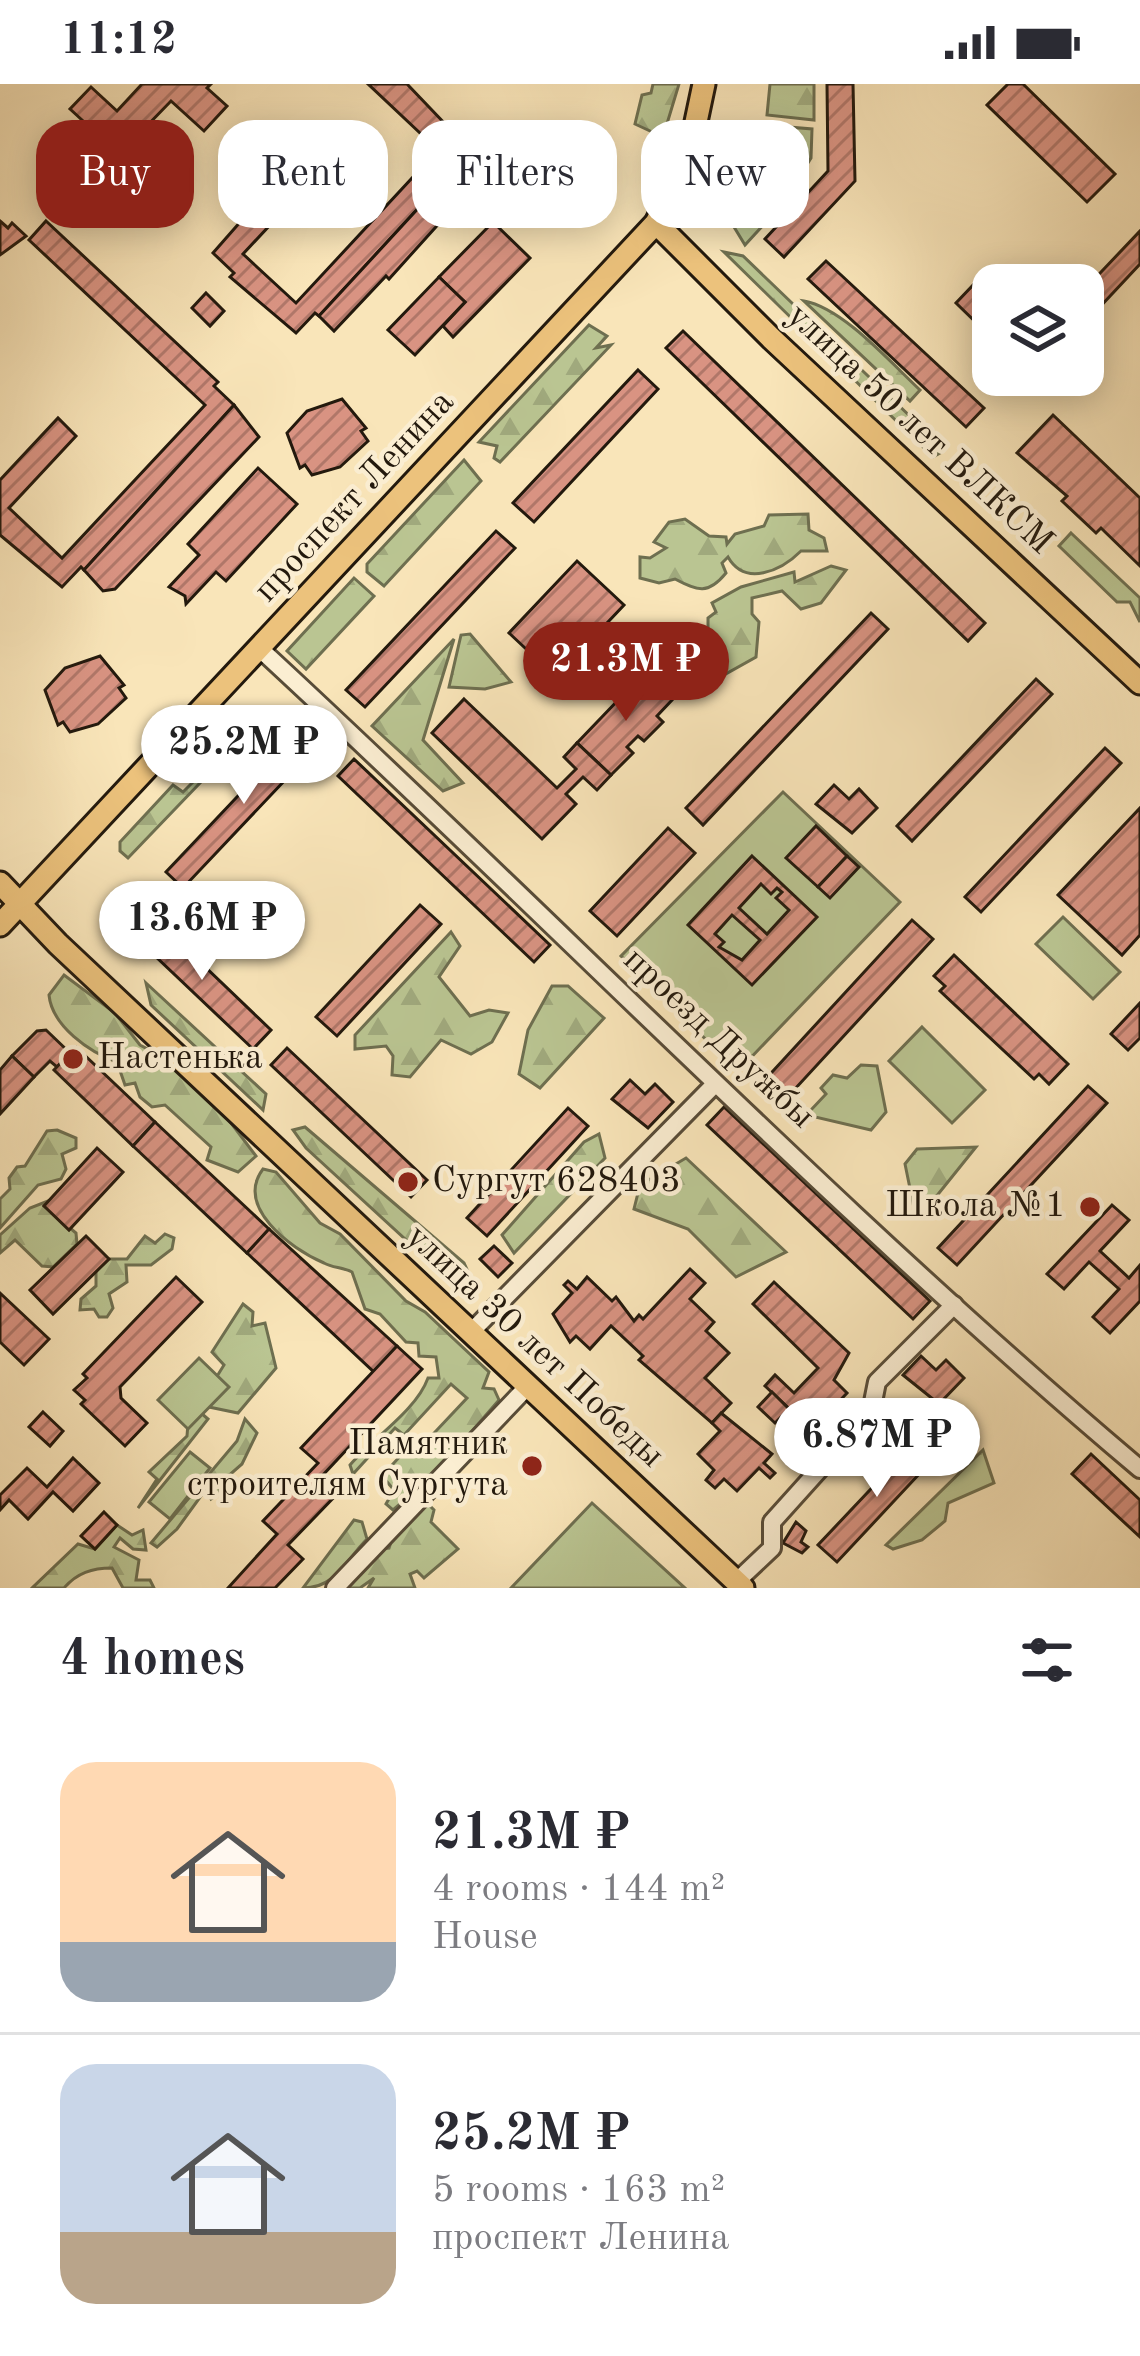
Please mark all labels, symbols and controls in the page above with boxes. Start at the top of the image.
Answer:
text: 11:12 [60,19,177,64]
chip: Buy [36,120,194,228]
chip: Rent [218,120,388,228]
chip: Filters [412,120,617,228]
chip: New [641,120,809,228]
map controls [972,264,1104,396]
button: layers [972,264,1104,396]
street label: улица 50 лет ВЛКСМ [779,298,1059,562]
street label: проспект Ленина [248,384,462,610]
pin: 21.3M ₽ [515,622,737,724]
text: 21.3M ₽ [550,641,702,680]
pin: 25.2M ₽ [133,705,355,807]
text: 25.2M ₽ [168,724,320,763]
pin: 13.6M ₽ [91,881,313,983]
text: 13.6M ₽ [126,900,278,939]
street label: проезд Дружбы [616,942,820,1136]
place label: Настенька [97,1041,263,1077]
marker: Настенька [60,1046,86,1072]
place label: Сургут 628403 [432,1164,681,1200]
marker: Сургут 628403 [395,1169,421,1195]
place label: Школа №1 [885,1189,1066,1225]
marker: Школа №1 [1077,1194,1103,1220]
street label: улица 30 лет Победы [398,1219,670,1475]
pin: 6.87M ₽ [766,1398,988,1500]
text: 6.87M ₽ [801,1417,953,1456]
place label: Памятник строителям Сургута [187,1427,508,1504]
marker: Памятник строителям Сургута [519,1453,545,1479]
icon: filters [1014,1627,1080,1693]
text: 4 homes [60,1635,245,1686]
text: 21.3M ₽ [432,1809,631,1860]
icon: home [156,1810,300,1954]
text: 4 rooms · 144 m² [432,1870,725,1909]
text: House [432,1918,538,1957]
text: 25.2M ₽ [432,2110,631,2161]
icon: home [156,2112,300,2256]
text: 5 rooms · 163 m² [432,2171,725,2210]
text: проспект Ленина [432,2219,729,2258]

